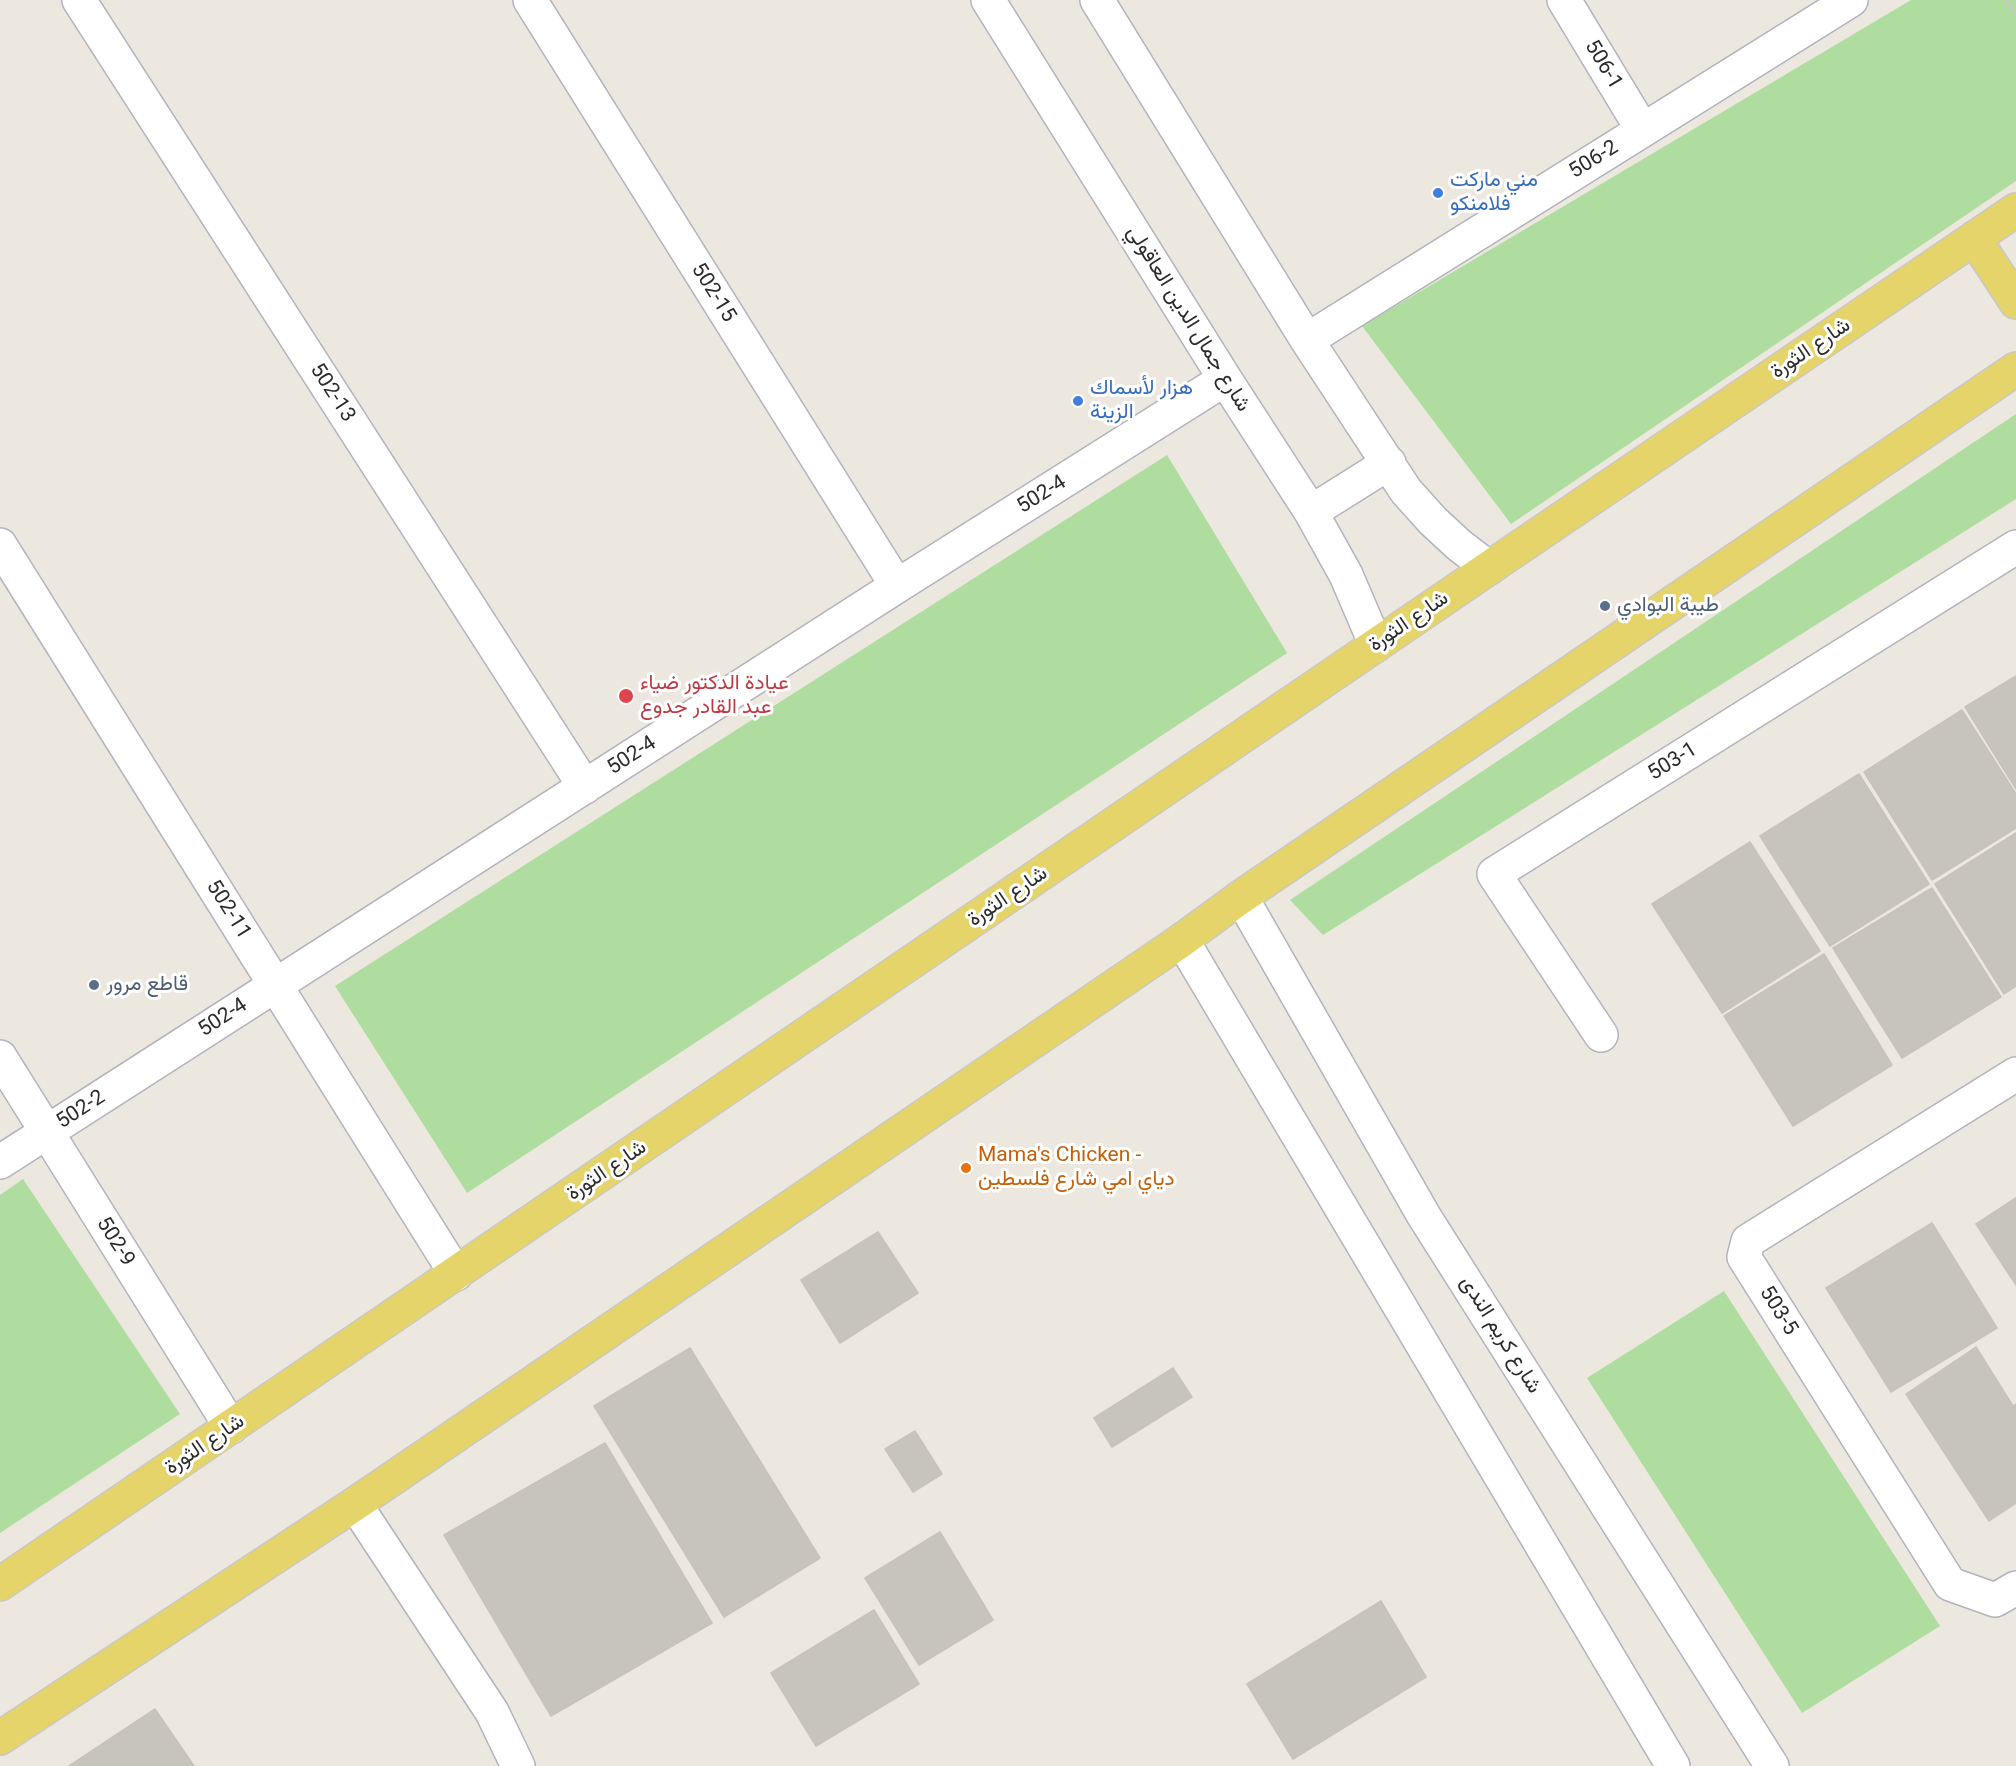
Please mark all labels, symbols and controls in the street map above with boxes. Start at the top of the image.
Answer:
street label: 506-1 [1579,36,1627,94]
street label: 506-2 [1565,135,1623,185]
place label: مني ماركت فلامنكو [1450,168,1538,218]
marker: مني ماركت فلامنكو [1431,186,1445,200]
street label: شارع جمال الدين العاقولي [1120,221,1256,417]
street label: 502-15 [685,259,741,327]
street label: شارع الثورة [1766,313,1856,385]
street label: 502-13 [304,359,360,427]
place label: هزار لأسماك الزينة [1090,376,1193,426]
marker: هزار لأسماك الزينة [1071,394,1085,408]
street label: 502-4 [1013,470,1071,520]
street label: شارع الثورة [1364,586,1454,658]
place label: طيبة البوادي [1617,593,1719,619]
marker: طيبة البوادي [1598,599,1612,613]
place label: عيادة الدكتور ضياء عبد القادر جدوع [640,671,789,721]
marker: عيادة الدكتور ضياء عبد القادر جدوع [617,687,635,705]
street label: 502-4 [603,731,661,781]
street label: 503-1 [1644,737,1702,787]
street label: شارع الثورة [963,861,1053,933]
street label: 502-11 [200,876,256,944]
place label: قاطع مرور [106,972,188,998]
marker: قاطع مرور [87,978,101,992]
street label: 502-4 [194,993,252,1043]
street label: 502-2 [52,1085,110,1135]
street label: شارع الثورة [562,1135,652,1207]
place label: Mama's Chicken - دياي امي شارع فلسطين [978,1143,1175,1193]
marker: Mama's Chicken - دياي امي شارع فلسطين [959,1161,973,1175]
street label: 502-9 [90,1213,140,1271]
street label: شارع كريم الندى [1454,1272,1546,1398]
street label: 503-5 [1753,1282,1803,1340]
street label: شارع الثورة [160,1409,250,1481]

